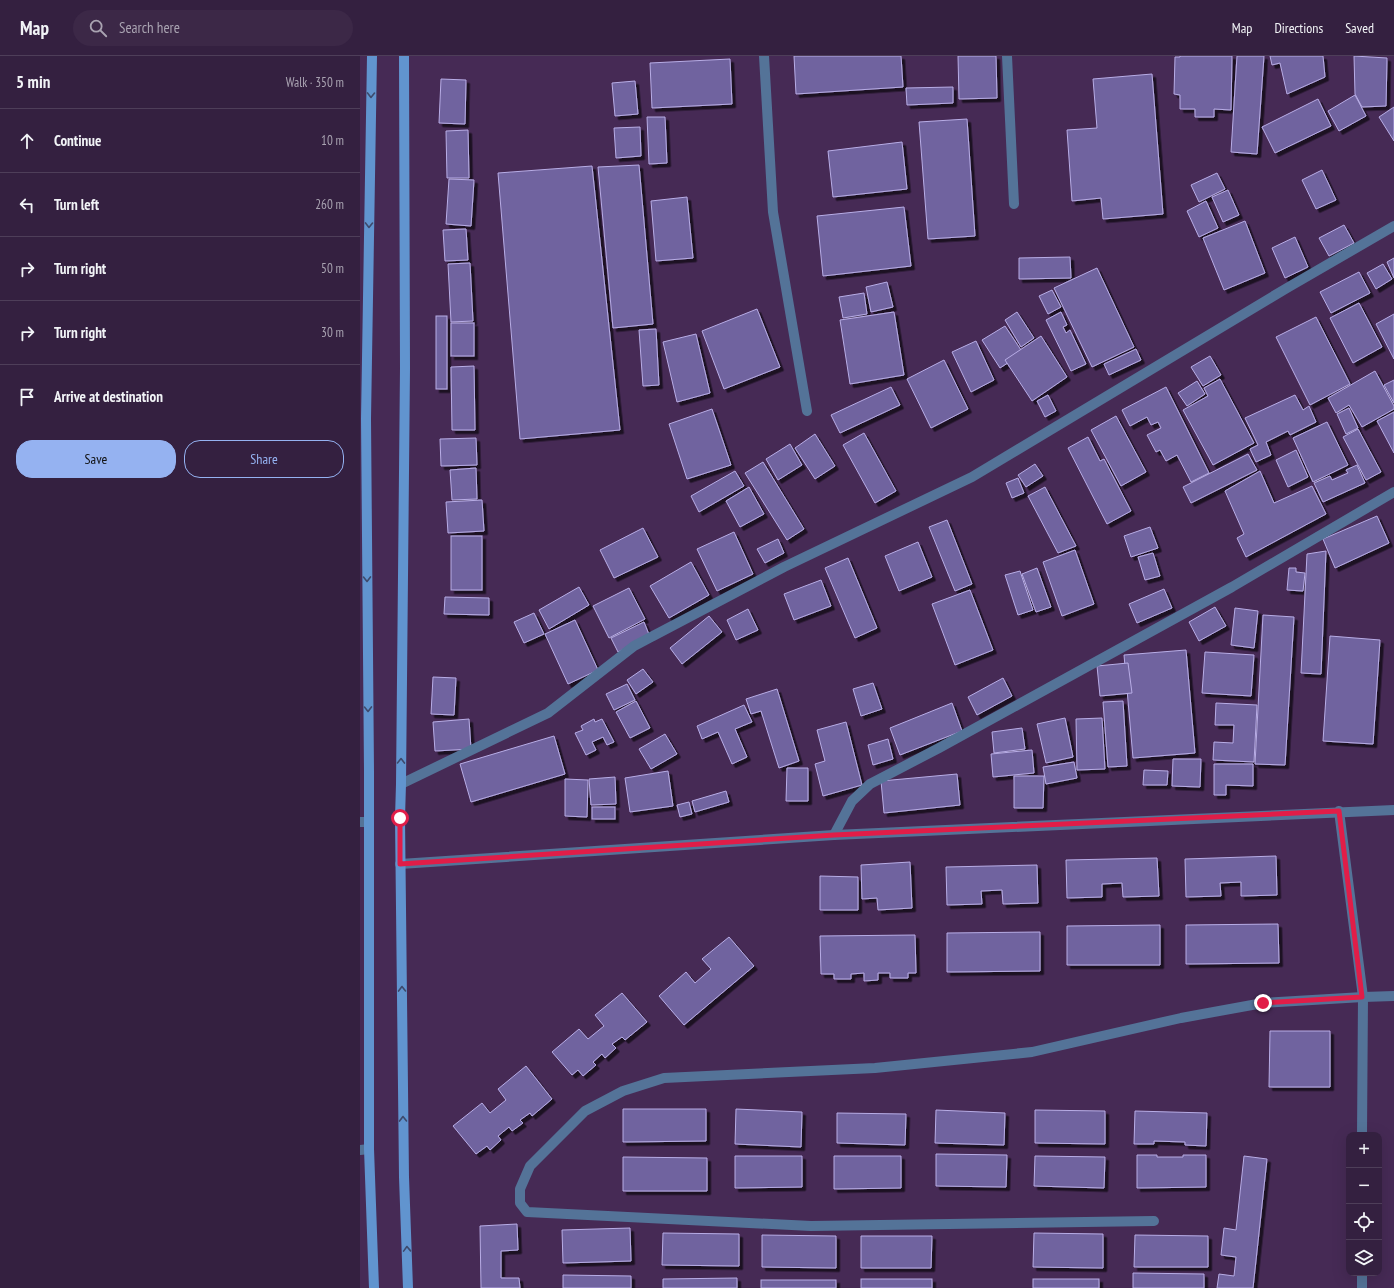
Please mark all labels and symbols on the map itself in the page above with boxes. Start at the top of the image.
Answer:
one-way arrow [367,92,375,98]
one-way arrow [365,222,373,228]
one-way arrow [363,576,371,582]
one-way arrow [364,706,372,712]
one-way arrow [397,758,406,764]
route start [391,809,409,827]
one-way arrow [398,986,406,992]
route end [1254,994,1272,1012]
one-way arrow [399,1116,407,1122]
one-way arrow [403,1246,411,1252]

